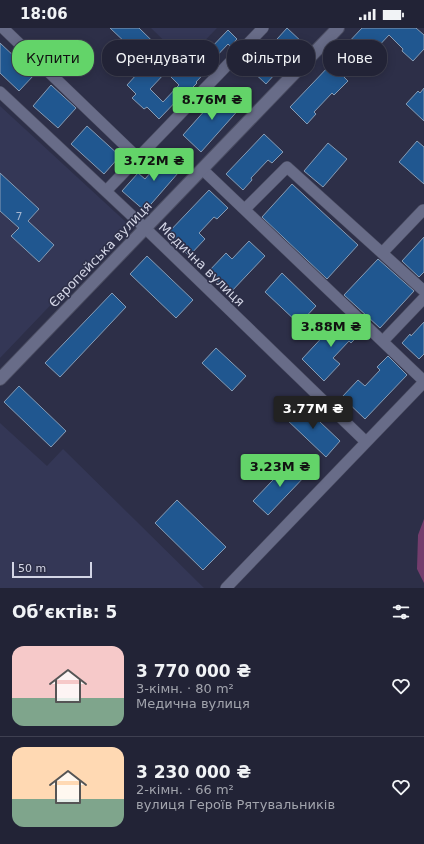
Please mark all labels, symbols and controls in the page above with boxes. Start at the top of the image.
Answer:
text: 18:06 [20,5,68,23]
chip: Купити [12,40,94,76]
chip: Орендувати [102,40,219,76]
chip: Фільтри [227,40,315,76]
chip: Нове [323,40,387,76]
pin: 8.76M ₴ [175,87,249,121]
text: 8.76M ₴ [182,92,242,107]
pin: 3.72M ₴ [117,148,191,182]
text: 3.72M ₴ [124,153,184,168]
street label: Європейська вулиця [46,198,155,310]
house number: 7 [16,210,23,223]
street label: Медична вулиця [156,219,248,309]
pin: 3.88M ₴ [294,314,368,348]
text: 3.88M ₴ [301,319,361,334]
pin: 3.77M ₴ [276,396,350,430]
text: 3.77M ₴ [283,401,343,416]
pin: 3.23M ₴ [243,454,317,488]
text: 3.23M ₴ [250,459,310,474]
scale bar [12,560,92,579]
text: 50 m [18,562,46,575]
icon: filters [390,601,412,623]
text: Об’єктів: 5 [12,602,117,622]
text: 3 770 000 ₴ [136,661,251,681]
icon: home [44,662,92,710]
icon: heart [390,675,412,697]
text: 3-кімн. · 80 m² [136,681,234,696]
text: Медична вулиця [136,696,250,711]
text: 3 230 000 ₴ [136,762,251,782]
icon: home [44,763,92,811]
icon: heart [390,776,412,798]
text: 2-кімн. · 66 m² [136,782,234,797]
text: вулиця Героїв Рятувальників [136,797,335,812]

